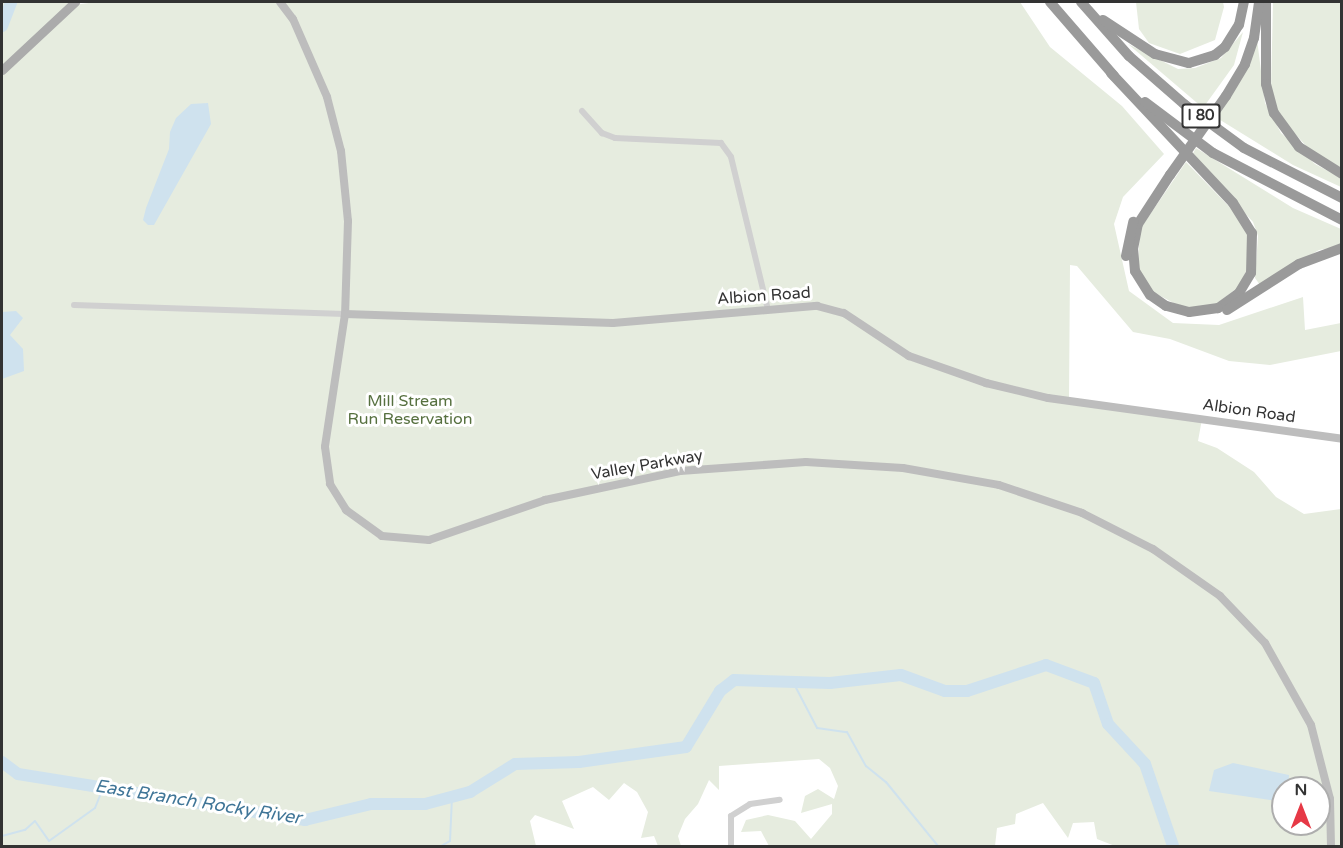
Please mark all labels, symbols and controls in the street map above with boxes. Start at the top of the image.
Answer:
road number: I 80 [1180,104,1222,128]
street label: Albion Road [717,283,811,309]
park label: Mill Stream Run Reservation [347,391,473,429]
street label: Albion Road [1201,395,1297,427]
street label: Valley Parkway [590,446,704,484]
water label: East Branch Rocky River [93,775,303,829]
north arrow [1271,776,1331,836]
text: N [1295,780,1307,800]

